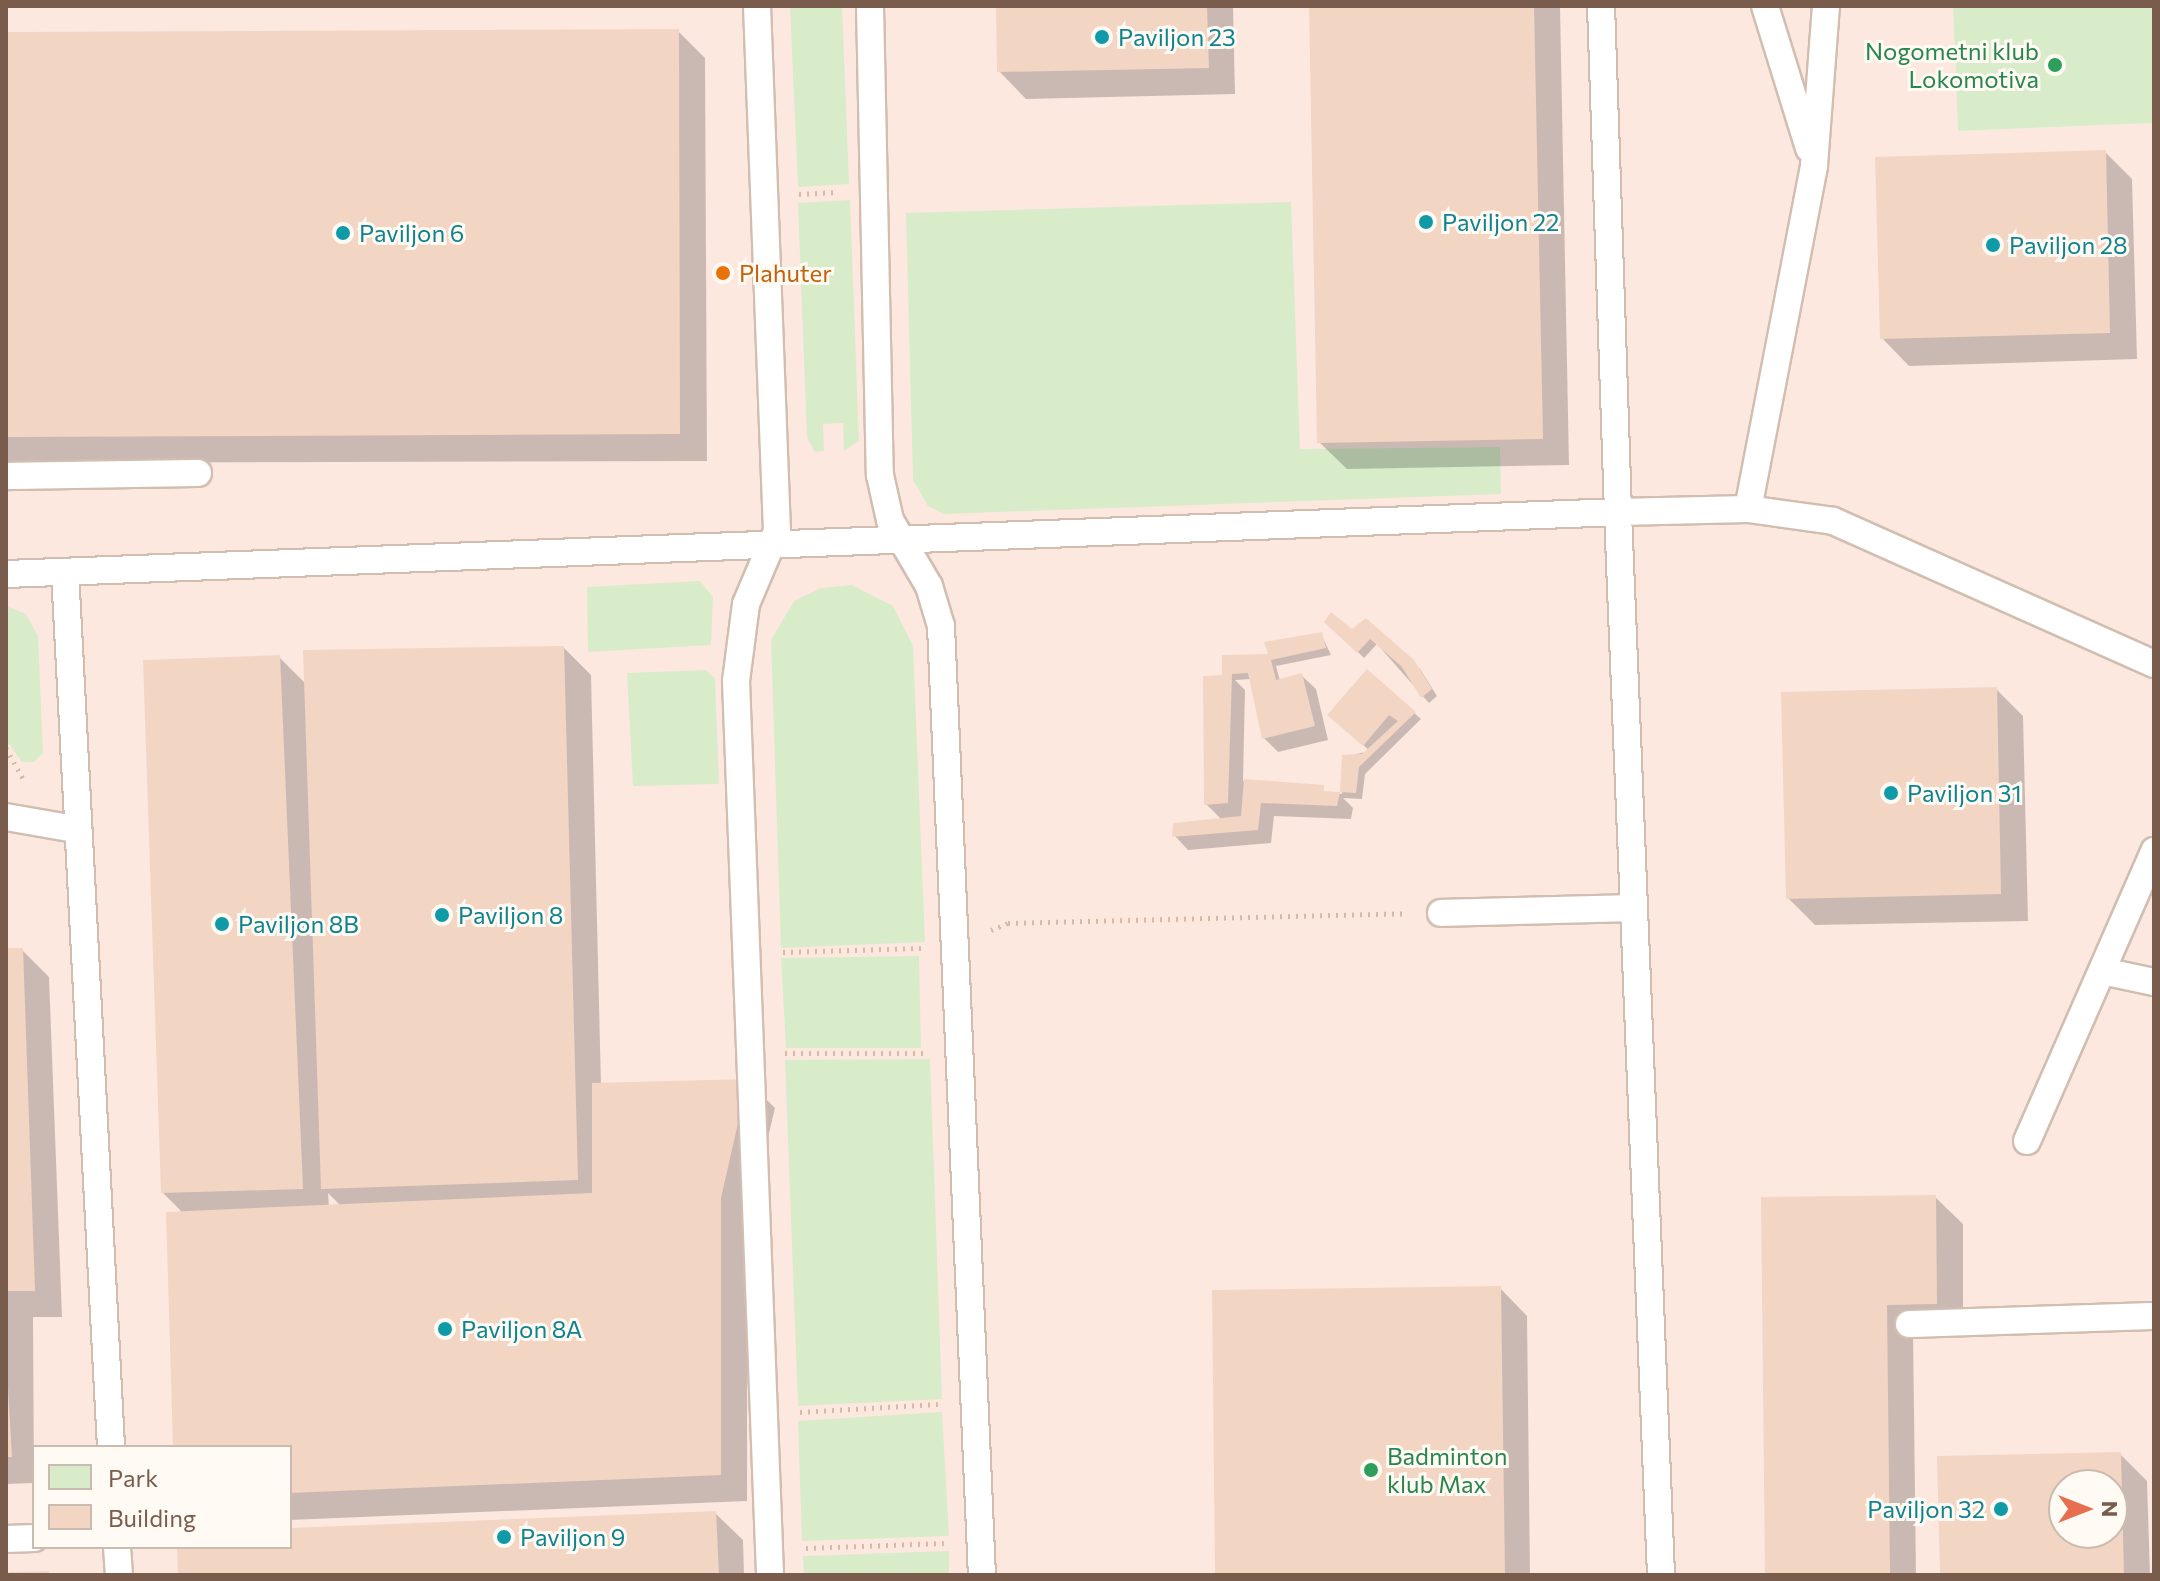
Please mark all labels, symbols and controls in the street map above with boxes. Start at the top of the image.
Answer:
place label: Paviljon 23 [1118,23,1236,51]
marker: Paviljon 23 [1093,28,1111,46]
place label: Nogometni klub Lokomotiva [1865,37,2039,93]
marker: Nogometni klub Lokomotiva [2046,56,2064,74]
place label: Paviljon 22 [1442,208,1559,236]
marker: Paviljon 22 [1417,213,1435,231]
place label: Paviljon 6 [359,219,464,247]
marker: Paviljon 6 [334,224,352,242]
place label: Paviljon 28 [2009,231,2128,259]
marker: Paviljon 28 [1984,236,2002,254]
place label: Plahuter [739,259,832,287]
marker: Plahuter [714,264,732,282]
place label: Paviljon 31 [1907,779,2022,807]
marker: Paviljon 31 [1882,784,1900,802]
place label: Paviljon 8 [458,901,563,929]
marker: Paviljon 8 [433,906,451,924]
place label: Paviljon 8B [238,910,359,938]
marker: Paviljon 8B [213,915,231,933]
place label: Paviljon 8A [461,1315,582,1343]
marker: Paviljon 8A [436,1320,454,1338]
place label: Badminton klub Max [1387,1442,1508,1498]
legend [32,1445,292,1549]
marker: Badminton klub Max [1362,1461,1380,1479]
text: Park [108,1463,158,1492]
north arrow [2048,1469,2128,1549]
place label: Paviljon 32 [1867,1495,1985,1523]
marker: Paviljon 32 [1992,1500,2010,1518]
text: N [2097,1501,2124,1517]
text: Building [108,1503,196,1532]
place label: Paviljon 9 [520,1523,625,1551]
marker: Paviljon 9 [495,1528,513,1546]

